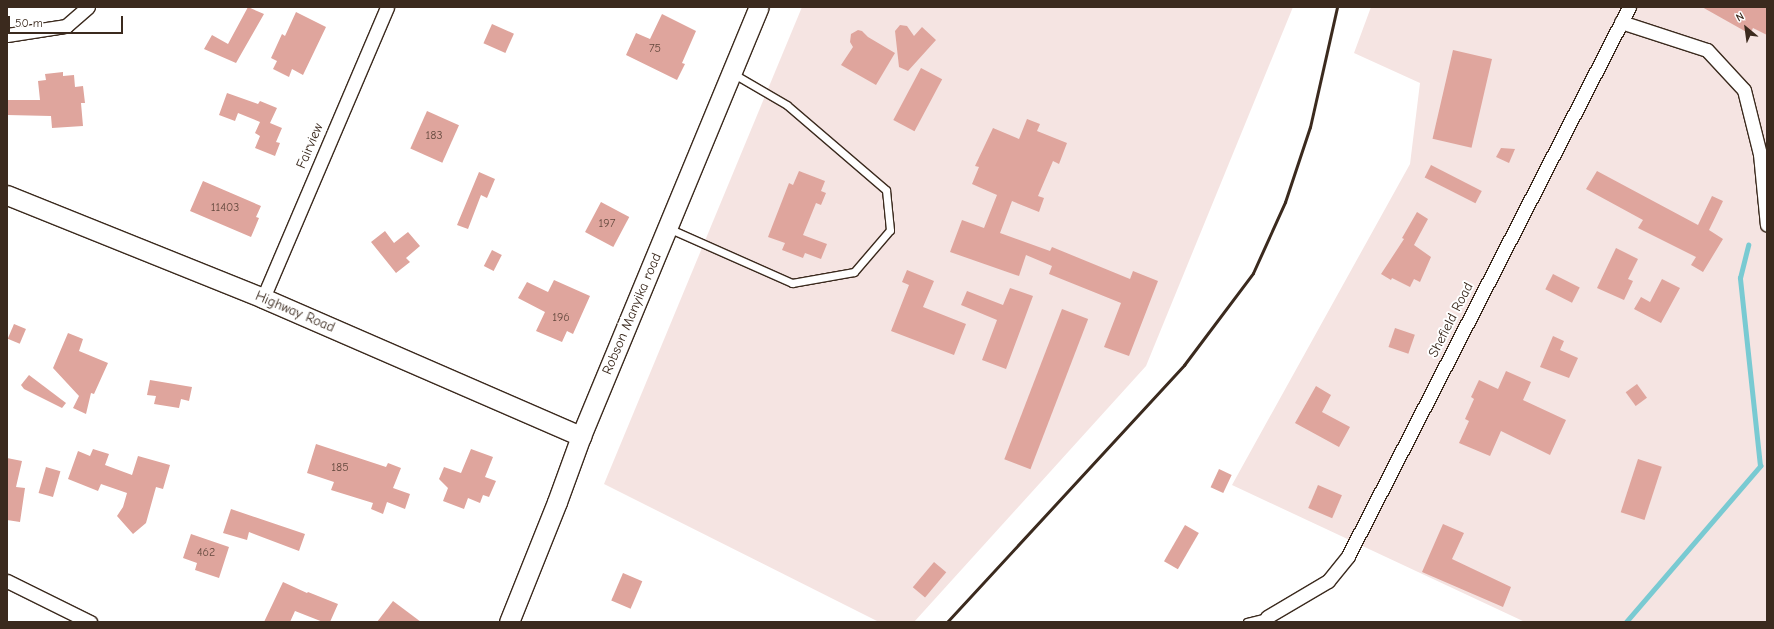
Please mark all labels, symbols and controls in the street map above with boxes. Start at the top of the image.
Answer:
scale bar [10,8,125,34]
north arrow [1726,8,1766,48]
text: N [1734,10,1746,24]
text: 50 m [15,16,43,30]
house number: 75 [649,42,661,56]
street label: Fairview [293,121,327,171]
house number: 183 [425,129,443,143]
house number: 11403 [211,201,239,215]
house number: 197 [599,217,615,231]
street label: Robson Manyika road [599,251,665,377]
street label: Shefield Road [1425,280,1477,360]
street label: Highway Road [253,288,337,336]
house number: 196 [552,311,570,325]
house number: 185 [331,461,349,475]
house number: 462 [197,546,215,560]

